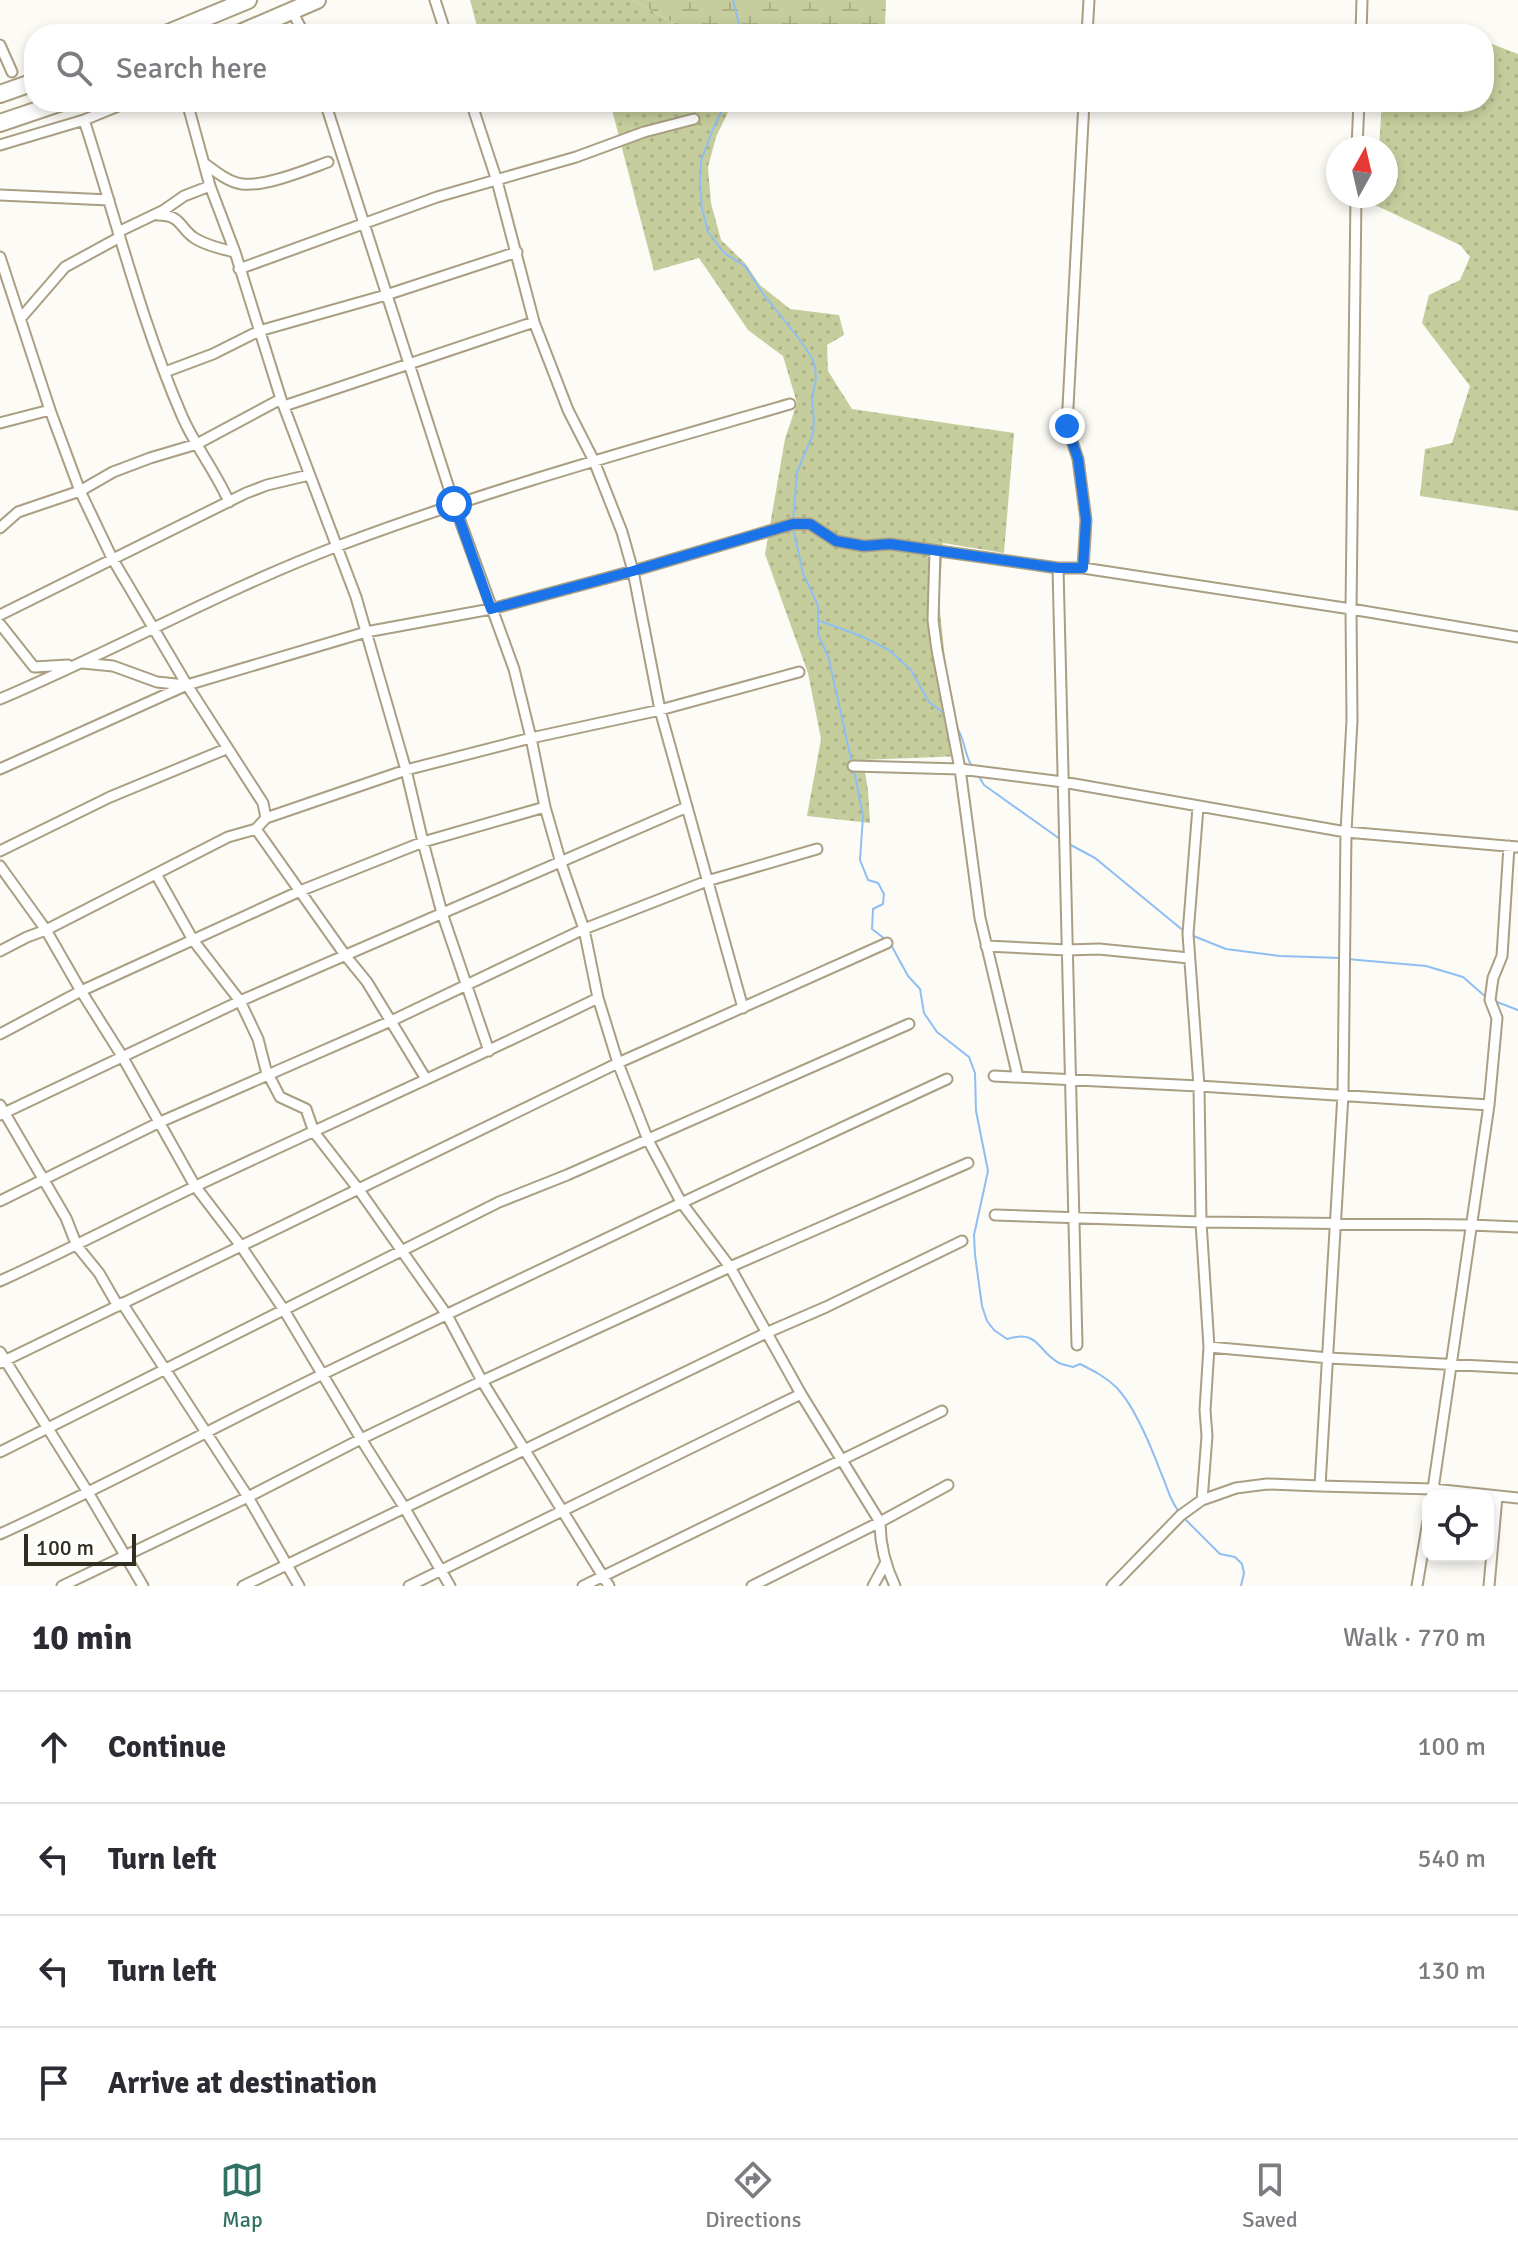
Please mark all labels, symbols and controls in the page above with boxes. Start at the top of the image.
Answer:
search box [24,24,1494,112]
icon: search [52,46,96,90]
text: Search here [116,50,267,87]
north arrow [1326,136,1398,208]
route end [1049,408,1085,444]
route start [436,486,472,522]
map controls [1422,1490,1494,1562]
button: locate [1422,1490,1494,1562]
scale bar [24,1530,136,1566]
text: 100 m [36,1534,94,1561]
text: 10 min [32,1617,132,1659]
text: Walk · 770 m [1343,1622,1486,1654]
icon: ahead [32,1725,76,1769]
text: Continue [108,1729,226,1766]
text: 100 m [1417,1731,1486,1763]
icon: left [32,1837,76,1881]
text: Turn left [108,1841,217,1878]
text: 540 m [1417,1843,1486,1875]
icon: left [32,1949,76,1993]
text: Turn left [108,1953,217,1990]
text: 130 m [1417,1955,1486,1987]
icon: arrive [32,2061,76,2105]
text: Arrive at destination [108,2065,377,2102]
tab: Map [220,2158,264,2233]
tab: Directions [705,2158,801,2233]
tab: Saved [1242,2158,1298,2233]

